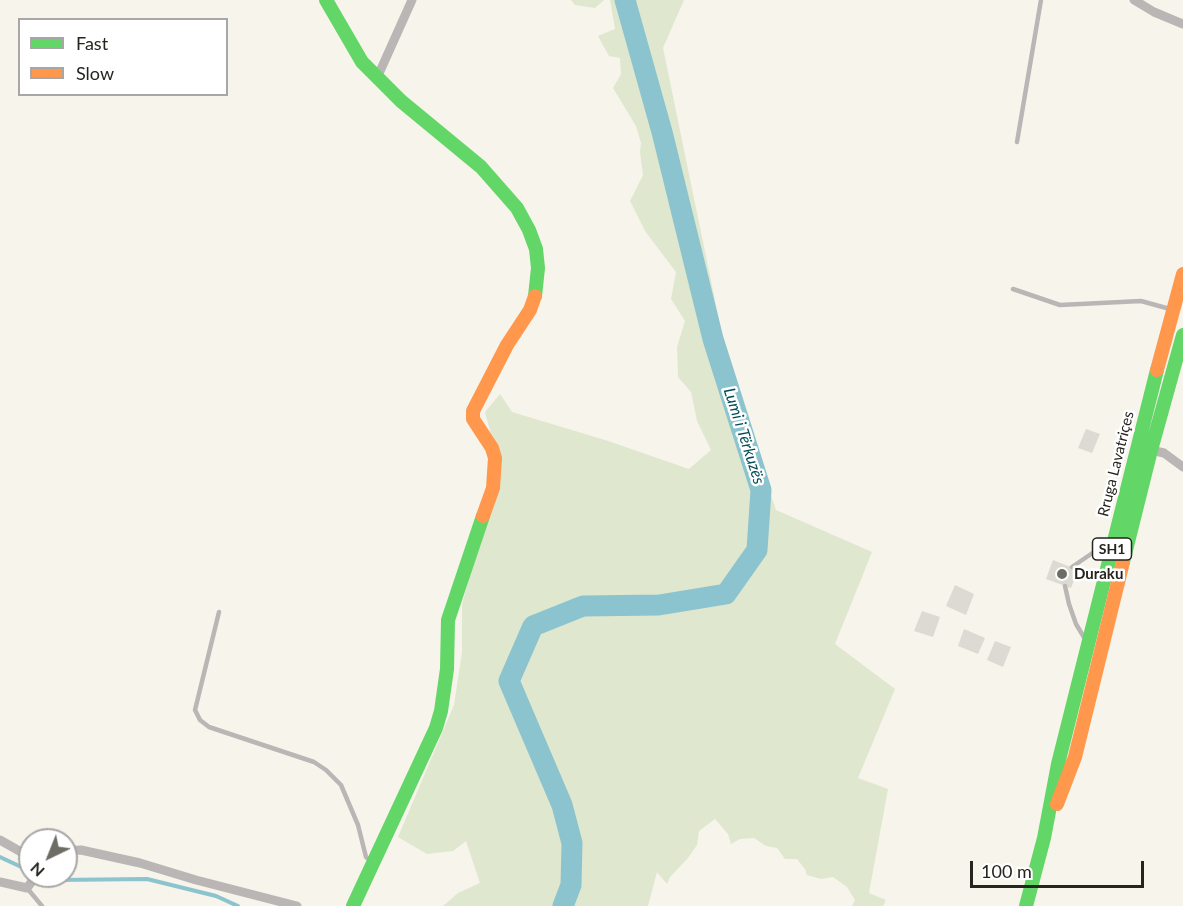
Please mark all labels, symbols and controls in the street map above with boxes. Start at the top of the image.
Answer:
legend [18,18,228,96]
text: Fast [76,32,108,54]
text: Slow [76,62,114,84]
water label: Lumi i Tërkuzës [719,385,769,487]
street label: Rruga Lavatriçes [1094,409,1138,519]
road number: SH1 [1092,538,1132,560]
place label: Duraku [1074,565,1123,583]
marker: Duraku [1055,567,1069,581]
north arrow [18,828,78,888]
scale bar [973,849,1147,887]
text: N [26,859,48,881]
text: 100 m [981,860,1032,882]

